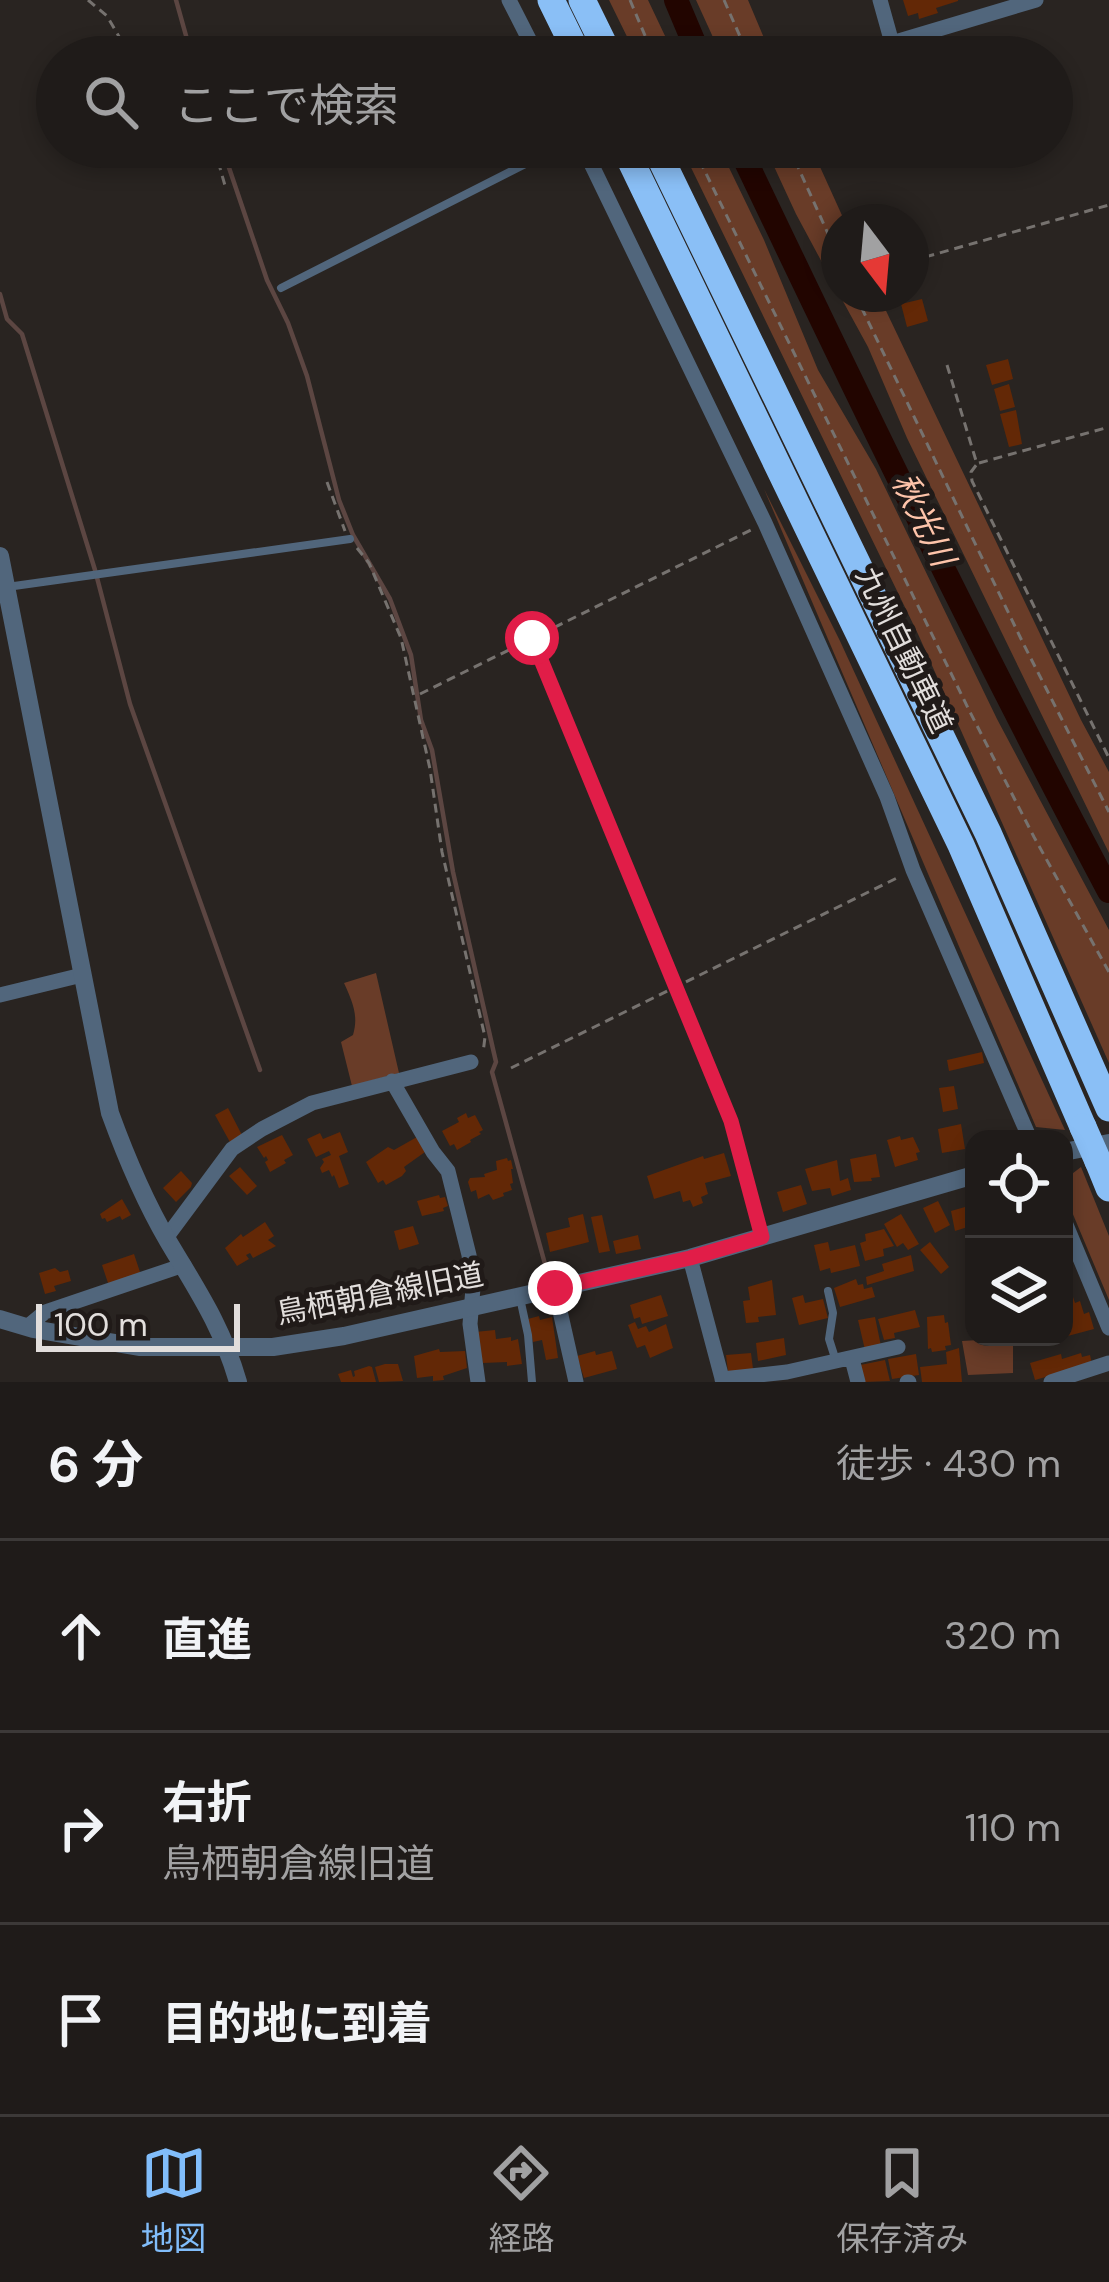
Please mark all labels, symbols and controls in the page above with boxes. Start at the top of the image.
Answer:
search box [36,36,1073,168]
icon: search [78,69,144,135]
text: ここで検索 [174,76,399,135]
north arrow [821,204,929,312]
water label: 秋光川 [883,465,966,576]
street label: 九州自動車道 [847,560,961,739]
route start [505,611,559,665]
map controls [965,1130,1073,1346]
button: locate [965,1130,1073,1238]
button: layers [965,1238,1073,1346]
street label: 鳥栖朝倉線旧道 [273,1254,487,1333]
route end [528,1261,582,1315]
scale bar [36,1298,240,1351]
text: 100 m [54,1303,148,1346]
text: 6 分 [48,1431,143,1498]
text: 徒歩 · 430 m [836,1438,1061,1489]
icon: ahead [48,1603,114,1669]
text: 直進 [162,1610,252,1669]
text: 320 m [944,1610,1061,1661]
text: 右折 [162,1773,252,1832]
icon: right [48,1795,114,1861]
text: 110 m [965,1802,1061,1853]
text: 鳥栖朝倉線旧道 [162,1838,435,1889]
icon: arrive [48,1987,114,2053]
text: 目的地に到着 [162,1994,432,2053]
tab: 地図 [141,2140,207,2260]
tab: 経路 [488,2140,554,2260]
tab: 保存済み [836,2140,968,2260]

